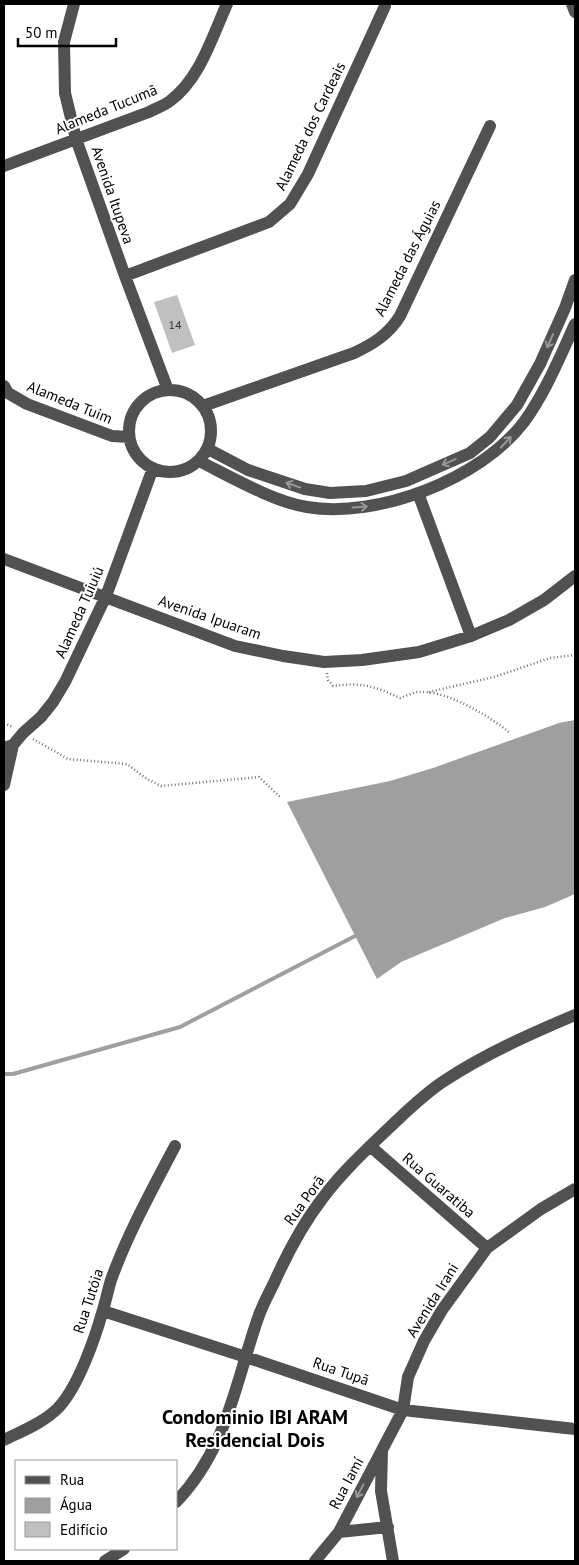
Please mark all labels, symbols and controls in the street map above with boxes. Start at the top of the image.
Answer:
scale bar [18,15,115,47]
text: 50 m [25,23,58,42]
street label: Alameda dos Cardeais [271,59,349,193]
street label: Alameda Tucumã [52,80,160,138]
street label: Avenida Itupeva [87,144,139,246]
street label: Alameda das Águias [370,197,444,319]
house number: 14 [168,317,182,332]
one-way arrow [545,333,555,348]
street label: Alameda Tuim [24,376,116,428]
one-way arrow [500,435,512,448]
one-way arrow [442,458,457,468]
one-way arrow [286,480,301,489]
one-way arrow [352,503,368,512]
street label: Alameda Tuiuiú [50,563,108,661]
street label: Avenida Ipuaram [156,591,264,643]
street label: Rua Guaratiba [399,1148,479,1222]
street label: Rua Porã [280,1171,328,1229]
street label: Avenida Irani [402,1259,462,1341]
street label: Rua Tutóia [69,1266,107,1336]
street label: Rua Tupã [310,1353,372,1389]
district label: Condominio IBI ARAM Residencial Dois [162,1404,348,1453]
street label: Rua Iamí [324,1454,368,1512]
legend [15,1460,178,1550]
text: Rua [60,1470,84,1489]
one-way arrow [355,1483,364,1498]
text: Água [60,1495,92,1514]
text: Edifício [60,1520,108,1539]

